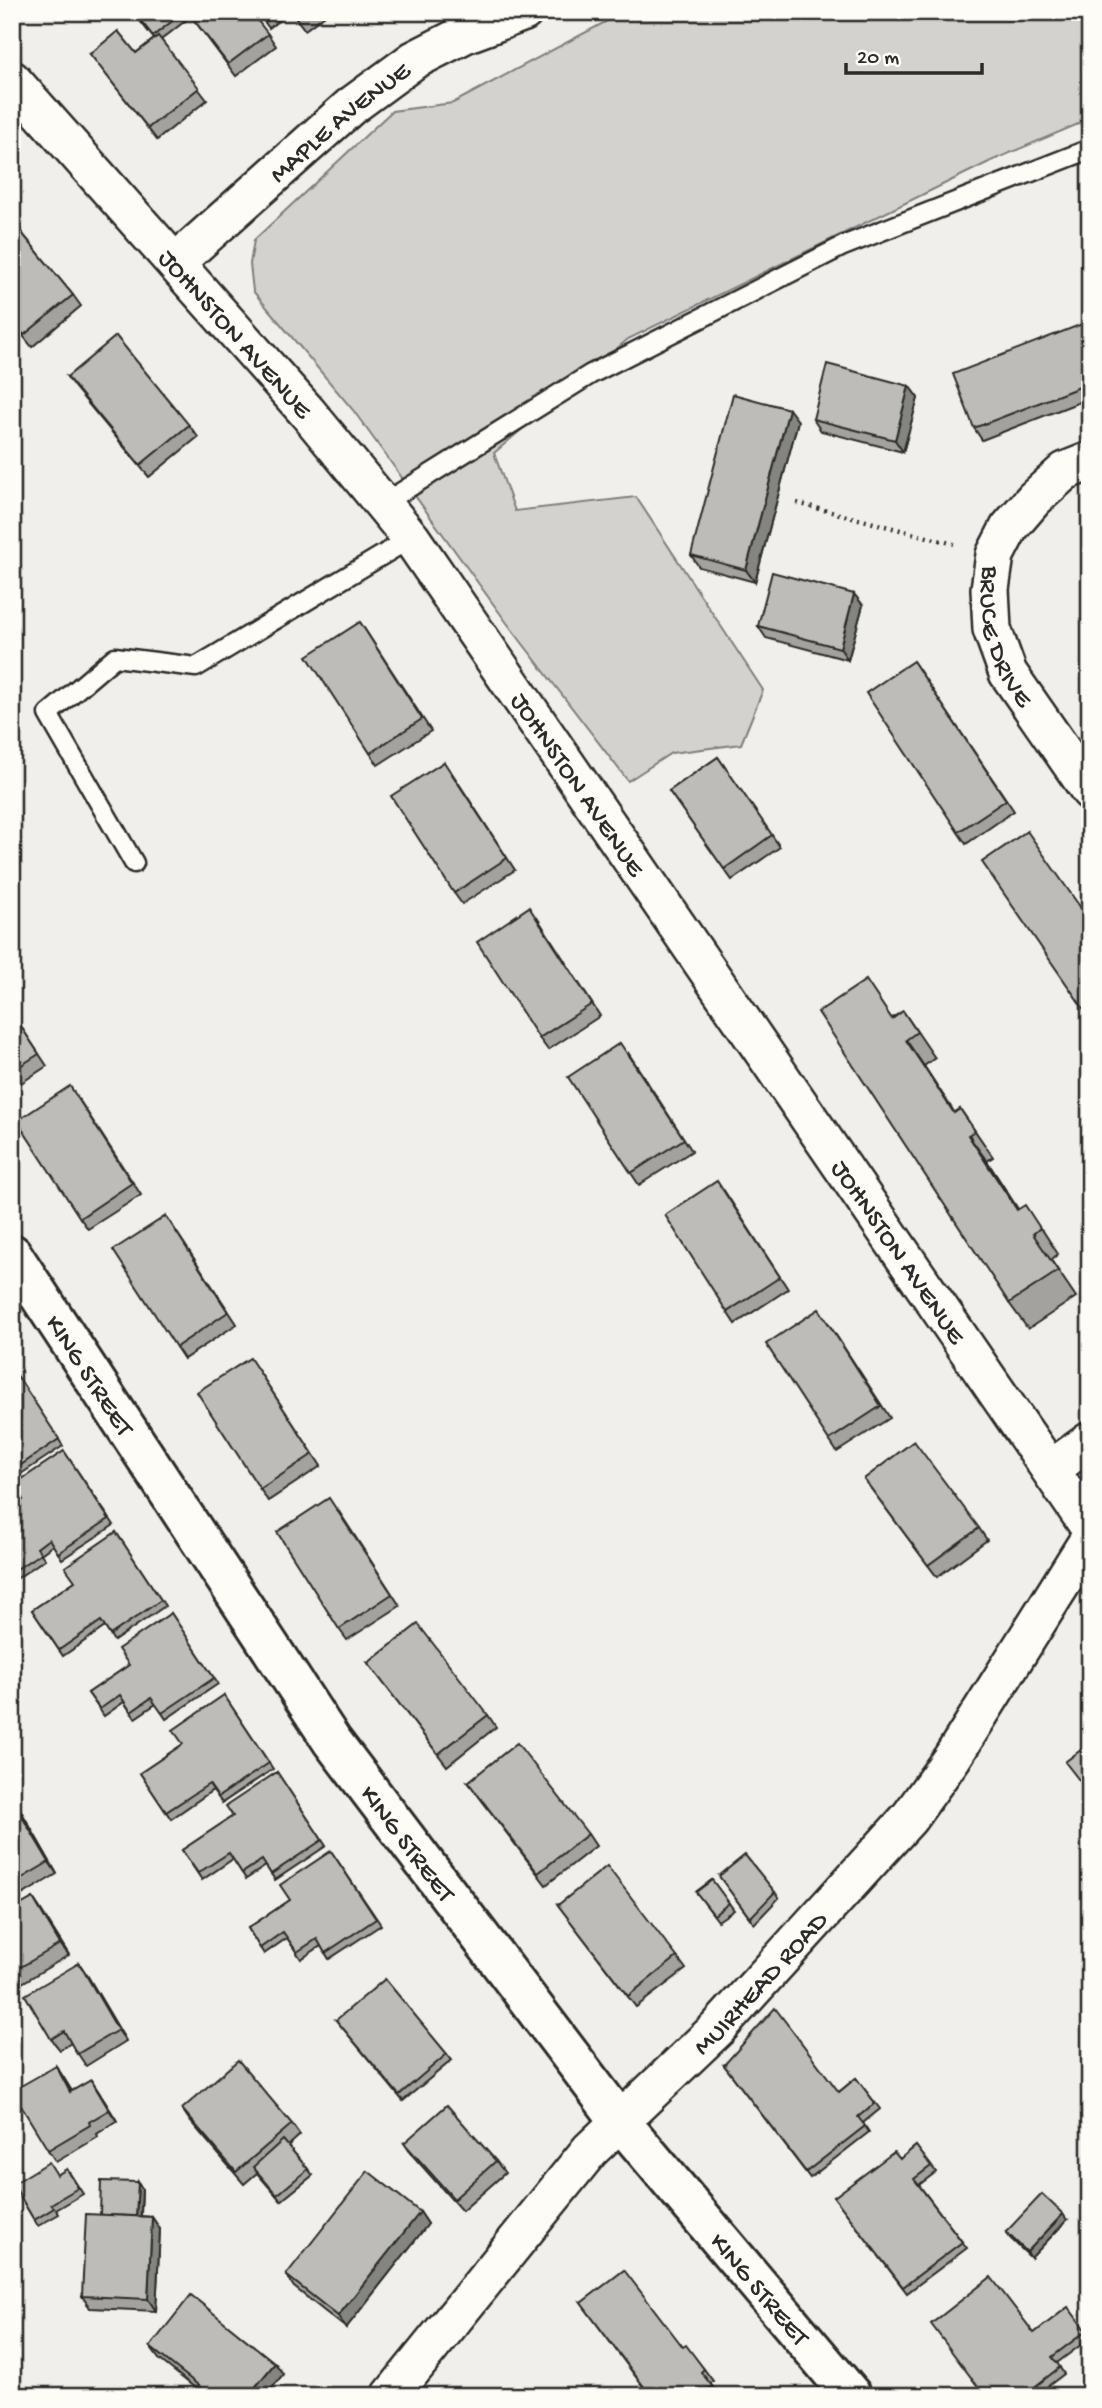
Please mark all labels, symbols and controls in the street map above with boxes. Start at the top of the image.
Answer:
scale bar [846,32,983,76]
text: 20 m [857,47,899,72]
street label: MAPLE AVENUE [265,57,418,191]
street label: JOHNSTON AVENUE [150,244,317,427]
street label: BRUCE DRIVE [969,563,1038,715]
street label: JOHNSTON AVENUE [502,688,650,885]
street label: JOHNSTON AVENUE [822,1155,971,1352]
street label: KING STREET [36,1311,139,1444]
street label: KING STREET [351,1781,460,1910]
street label: MUIRHEAD ROAD [689,1907,836,2063]
street label: KING STREET [701,2228,814,2354]

